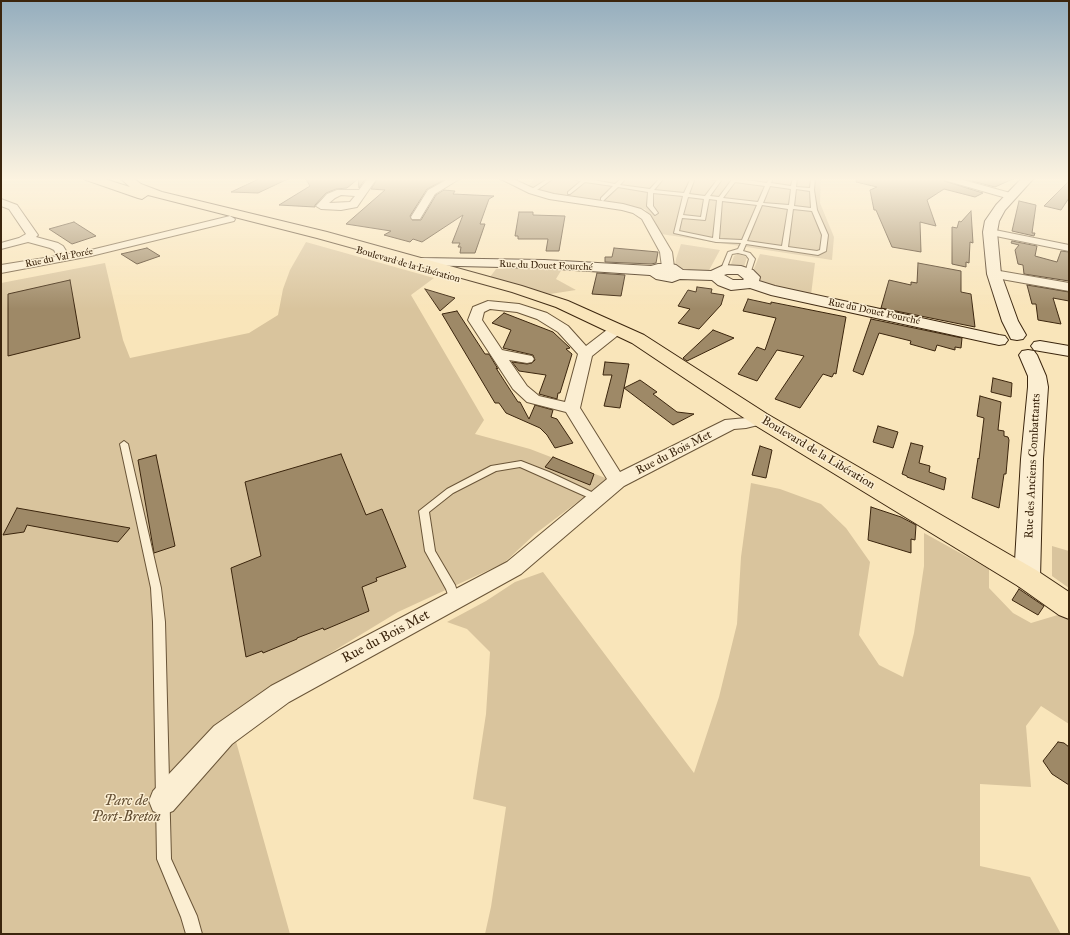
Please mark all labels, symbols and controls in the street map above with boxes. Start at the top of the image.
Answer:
street label: Boulevard de la Libération [354,244,462,286]
street label: Rue du Val Porée [24,246,94,270]
street label: Rue du Douet Fourché [499,258,593,274]
street label: Rue du Douet Fourché [827,296,921,328]
street label: Rue des Anciens Combattants [1022,393,1044,539]
street label: Boulevard de la Libération [759,413,877,493]
street label: Rue du Bois Met [634,428,714,478]
street label: Rue du Bois Met [339,607,433,667]
park label: Parc de Port-Breton [91,794,161,826]

